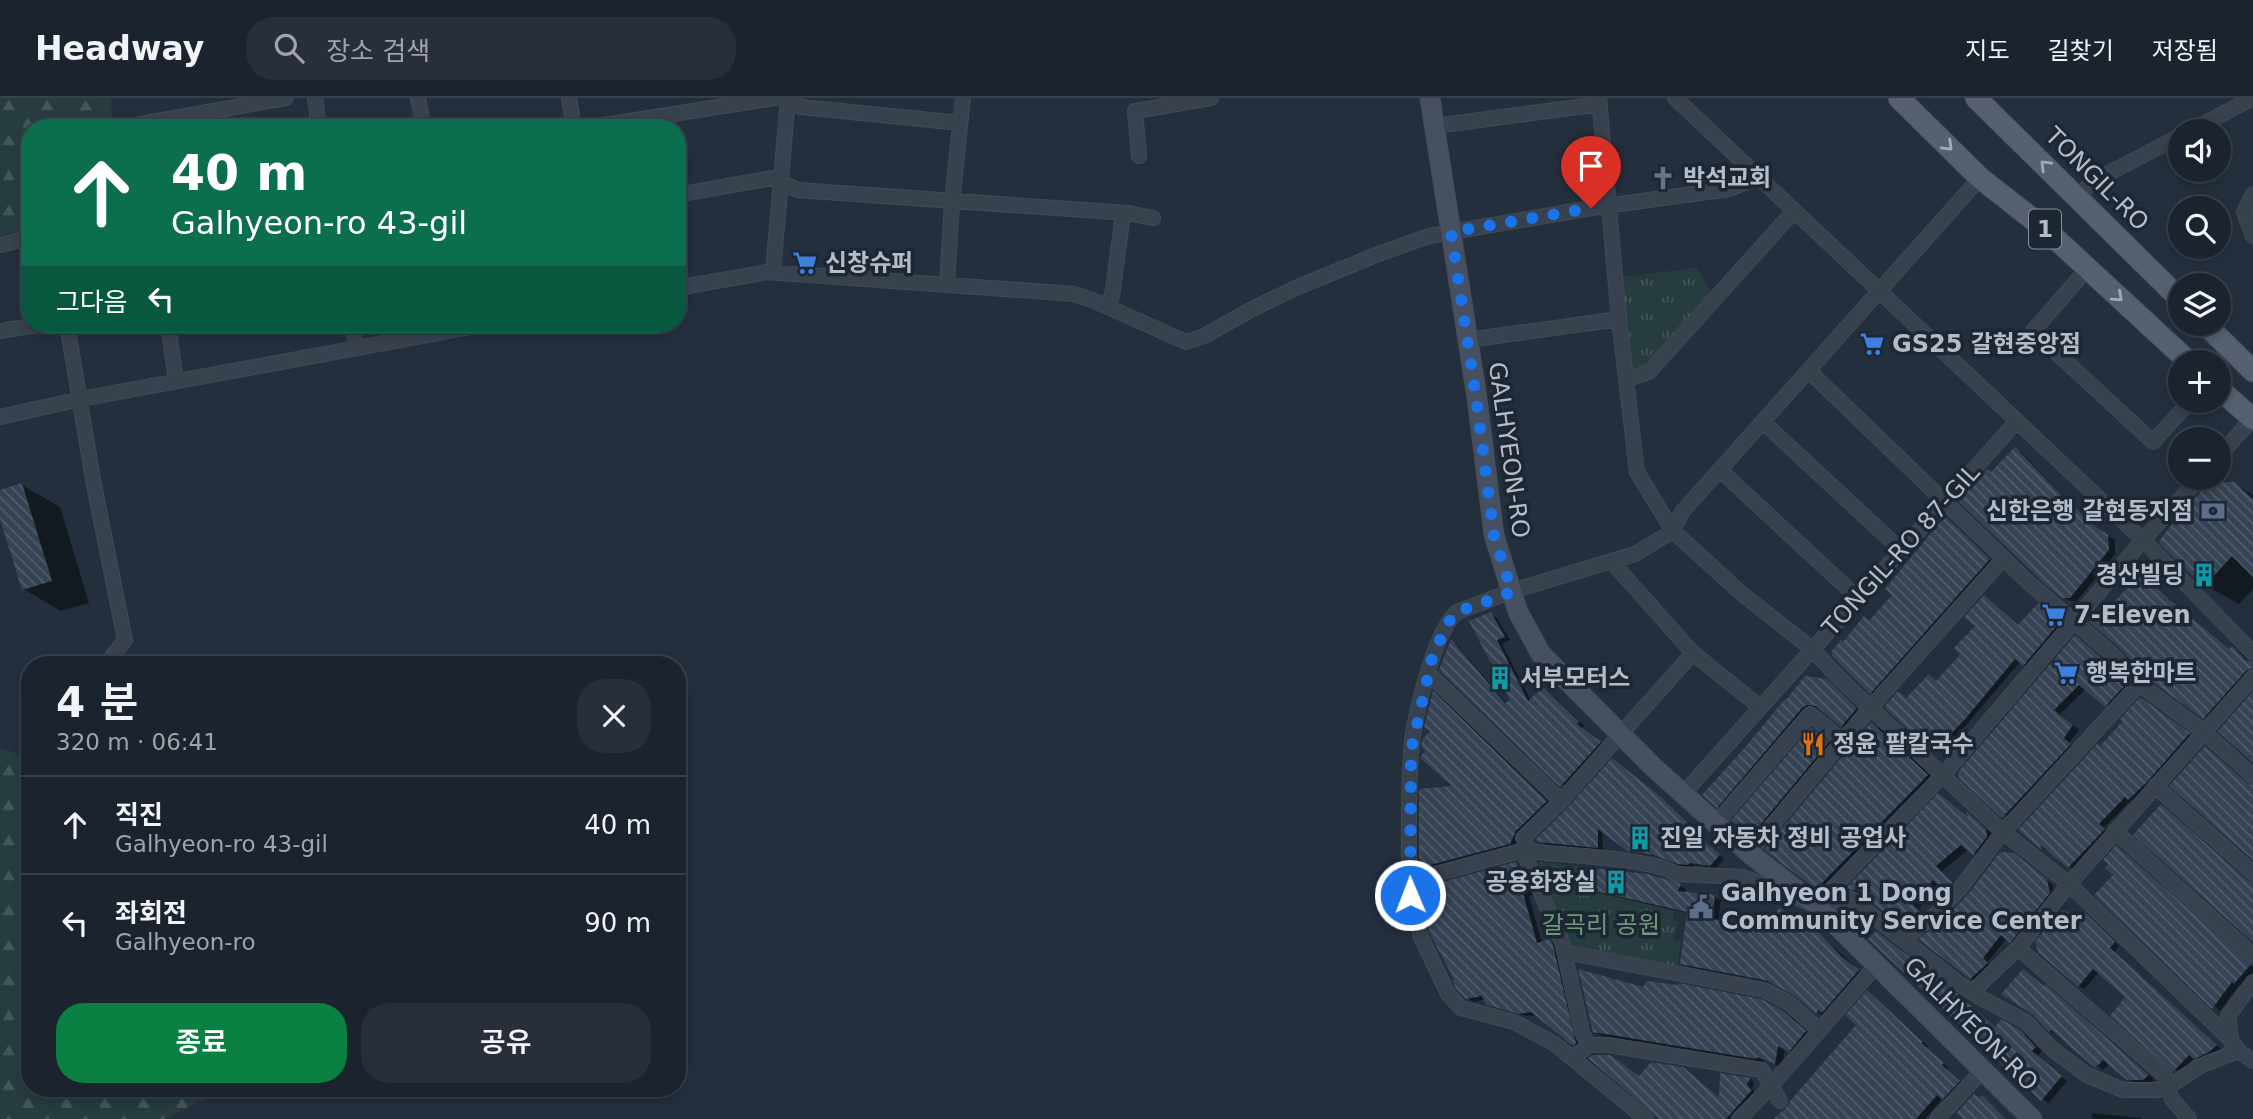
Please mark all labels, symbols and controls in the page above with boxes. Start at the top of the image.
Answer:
search box [246,17,736,80]
text: Headway [35,29,204,68]
icon: search [270,29,308,67]
text: 장소 검색 [326,36,430,66]
text: 지도 [1965,37,2010,65]
text: 길찾기 [2048,37,2114,65]
text: 저장됨 [2152,37,2218,65]
map controls [2168,119,2231,490]
button: sound [2168,119,2231,182]
street label: TONGIL-RO [2039,121,2154,236]
pin [1561,136,1621,208]
one-way arrow [1940,137,1953,150]
text: 40 m [171,145,307,202]
icon: ahead [56,147,147,238]
icon: arrive [1572,147,1610,185]
one-way arrow [2041,160,2054,173]
church icon: 박석교회 [1649,164,1677,192]
place label: 박석교회 [1683,164,1771,192]
button: search [2168,196,2231,259]
text: Galhyeon-ro 43-gil [171,204,467,242]
road number: 1 [2029,210,2061,248]
supermarket icon: 신창슈퍼 [791,249,819,277]
place label: 신창슈퍼 [825,249,913,277]
button: layers [2168,273,2231,336]
icon: left [142,280,180,318]
text: 그다음 [56,287,128,317]
one-way arrow [2110,288,2123,301]
supermarket icon: GS25 갈현중앙점 [1858,330,1886,358]
place label: GS25 갈현중앙점 [1892,330,2081,358]
button: + [2168,350,2231,413]
street label: GALHYEON-RO [1483,360,1535,540]
button: − [2168,427,2231,490]
street label: TONGIL-RO 87-GIL [1816,458,1986,642]
place label: 신한은행 갈현동지점 [1986,497,2193,525]
bank icon: 신한은행 갈현동지점 [2199,497,2227,525]
place label: 경산빌딩 [2096,561,2184,589]
building icon: 경산빌딩 [2190,561,2218,589]
supermarket icon: 7-Eleven [2040,601,2068,629]
place label: 7-Eleven [2074,601,2191,629]
supermarket icon: 행복한마트 [2052,659,2080,687]
place label: 행복한마트 [2086,659,2196,687]
building icon: 서부모터스 [1486,664,1514,692]
place label: 서부모터스 [1520,664,1630,692]
text: 4 분 [56,678,139,727]
button: close [577,679,651,753]
text: 320 m · 06:41 [56,729,218,755]
restaurant icon: 정윤 팥칼국수 [1799,730,1827,758]
place label: 정윤 팥칼국수 [1833,730,1974,758]
text: 직진 [115,800,163,830]
icon: ahead [56,806,94,844]
text: 40 m [584,810,651,840]
building icon: 진일 자동차 정비 공업사 [1626,824,1654,852]
place label: 진일 자동차 정비 공업사 [1660,824,1906,852]
text: Galhyeon-ro 43-gil [115,831,328,857]
position arrow [1373,858,1447,932]
place label: 공용화장실 [1486,868,1596,896]
building icon: 공용화장실 [1602,868,1630,896]
place label: Galhyeon 1 Dong Community Service Center [1721,879,2082,935]
public building icon: Galhyeon 1 Dong Community Service Center [1687,893,1715,921]
text: 좌회전 [115,898,187,928]
icon: left [56,904,94,942]
text: 90 m [584,908,651,938]
park label: 갈곡리 공원 [1542,911,1660,939]
text: Galhyeon-ro [115,929,256,955]
street label: GALHYEON-RO [1898,951,2044,1097]
button: 종료 [56,1003,347,1083]
button: 공유 [361,1003,651,1083]

